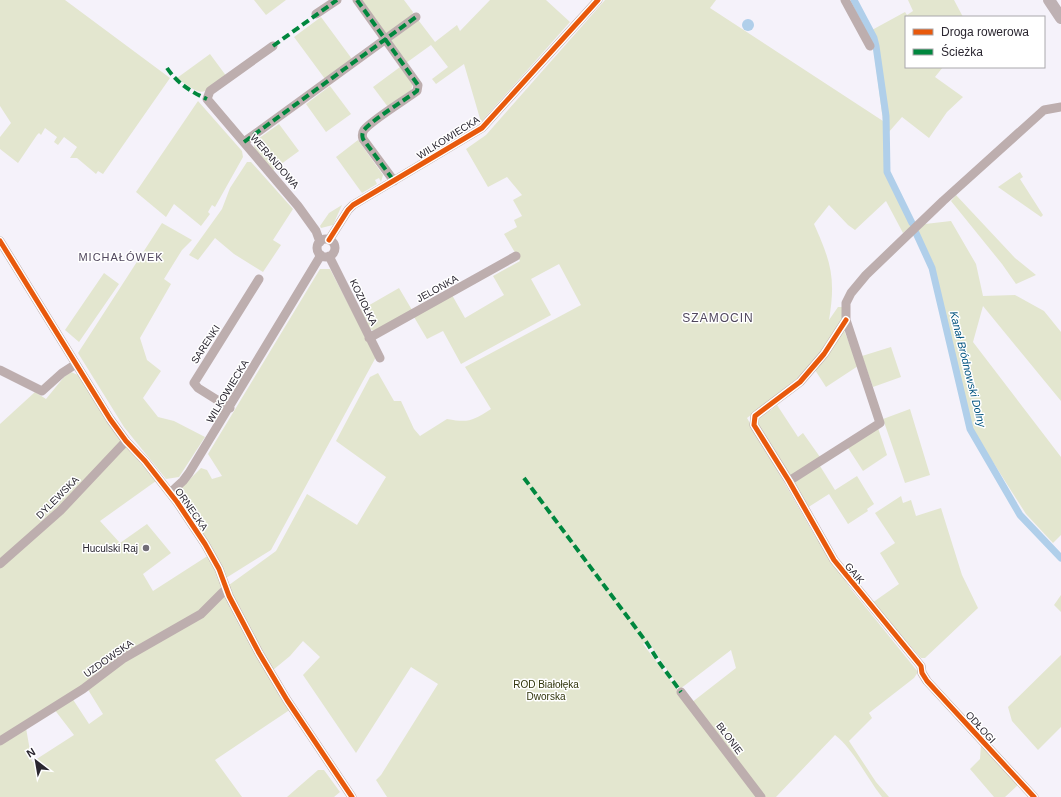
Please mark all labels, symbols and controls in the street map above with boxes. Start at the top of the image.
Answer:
legend [905,16,1045,68]
text: Droga rowerowa [941,25,1029,39]
text: Ścieżka [941,44,983,59]
street label: WILKOWIECKA [415,114,482,161]
street label: WERANDOWA [248,132,301,191]
district label: MICHAŁÓWEK [78,251,164,263]
street label: JELONKA [415,272,460,304]
street label: KOZIOŁKA [348,277,380,327]
water label: Kanał Bródnowski Dolny [948,310,989,430]
district label: SZAMOCIN [682,311,754,325]
street label: SARENKI [189,323,222,366]
street label: WILKOWIECKA [204,357,251,425]
street label: DYLEWSKA [34,474,81,521]
street label: ORNECKA [173,486,210,533]
place label: Huculski Raj [82,543,138,554]
marker: Huculski Raj [141,543,151,553]
street label: GAIK [843,561,867,586]
street label: UZDOWSKA [81,637,135,679]
park label: ROD Białołęka Dworska [513,679,579,702]
street label: ODŁOGI [964,709,998,745]
street label: BŁONIE [714,720,745,757]
north arrow [16,741,56,781]
text: N [24,745,37,760]

